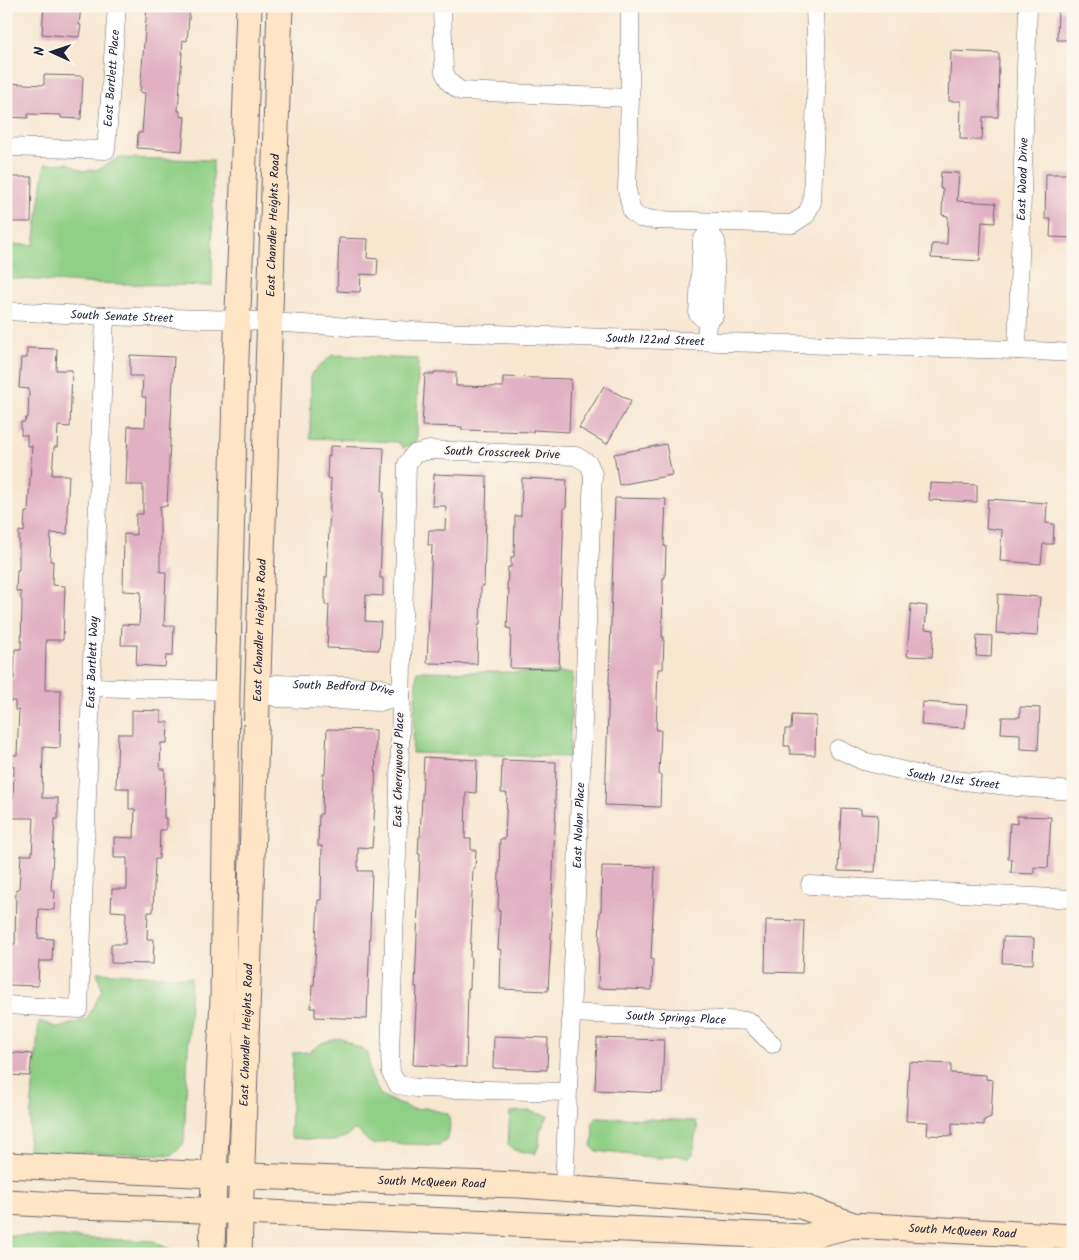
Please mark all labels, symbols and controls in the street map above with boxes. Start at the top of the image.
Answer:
north arrow [28,28,78,78]
street label: East Bartlett Place [98,28,125,128]
text: N [29,46,51,56]
street label: East Wood Drive [1012,137,1033,221]
street label: East Chandler Heights Road [261,153,285,297]
street label: South Senate Street [70,305,174,328]
street label: South 122nd Street [606,328,705,351]
street label: South Crosscreek Drive [444,441,561,465]
street label: East Chandler Heights Road [248,557,271,702]
street label: East Bartlett Way [81,615,103,709]
street label: South Bedford Drive [292,675,398,702]
street label: East Cherrywood Place [388,712,410,828]
street label: South 121st Street [905,763,1001,794]
street label: East Nolan Place [568,781,590,869]
street label: East Chandler Heights Road [234,962,258,1107]
street label: South Springs Place [625,1006,727,1029]
street label: South McQueen Road [377,1171,487,1193]
street label: South McQueen Road [908,1219,1018,1243]

